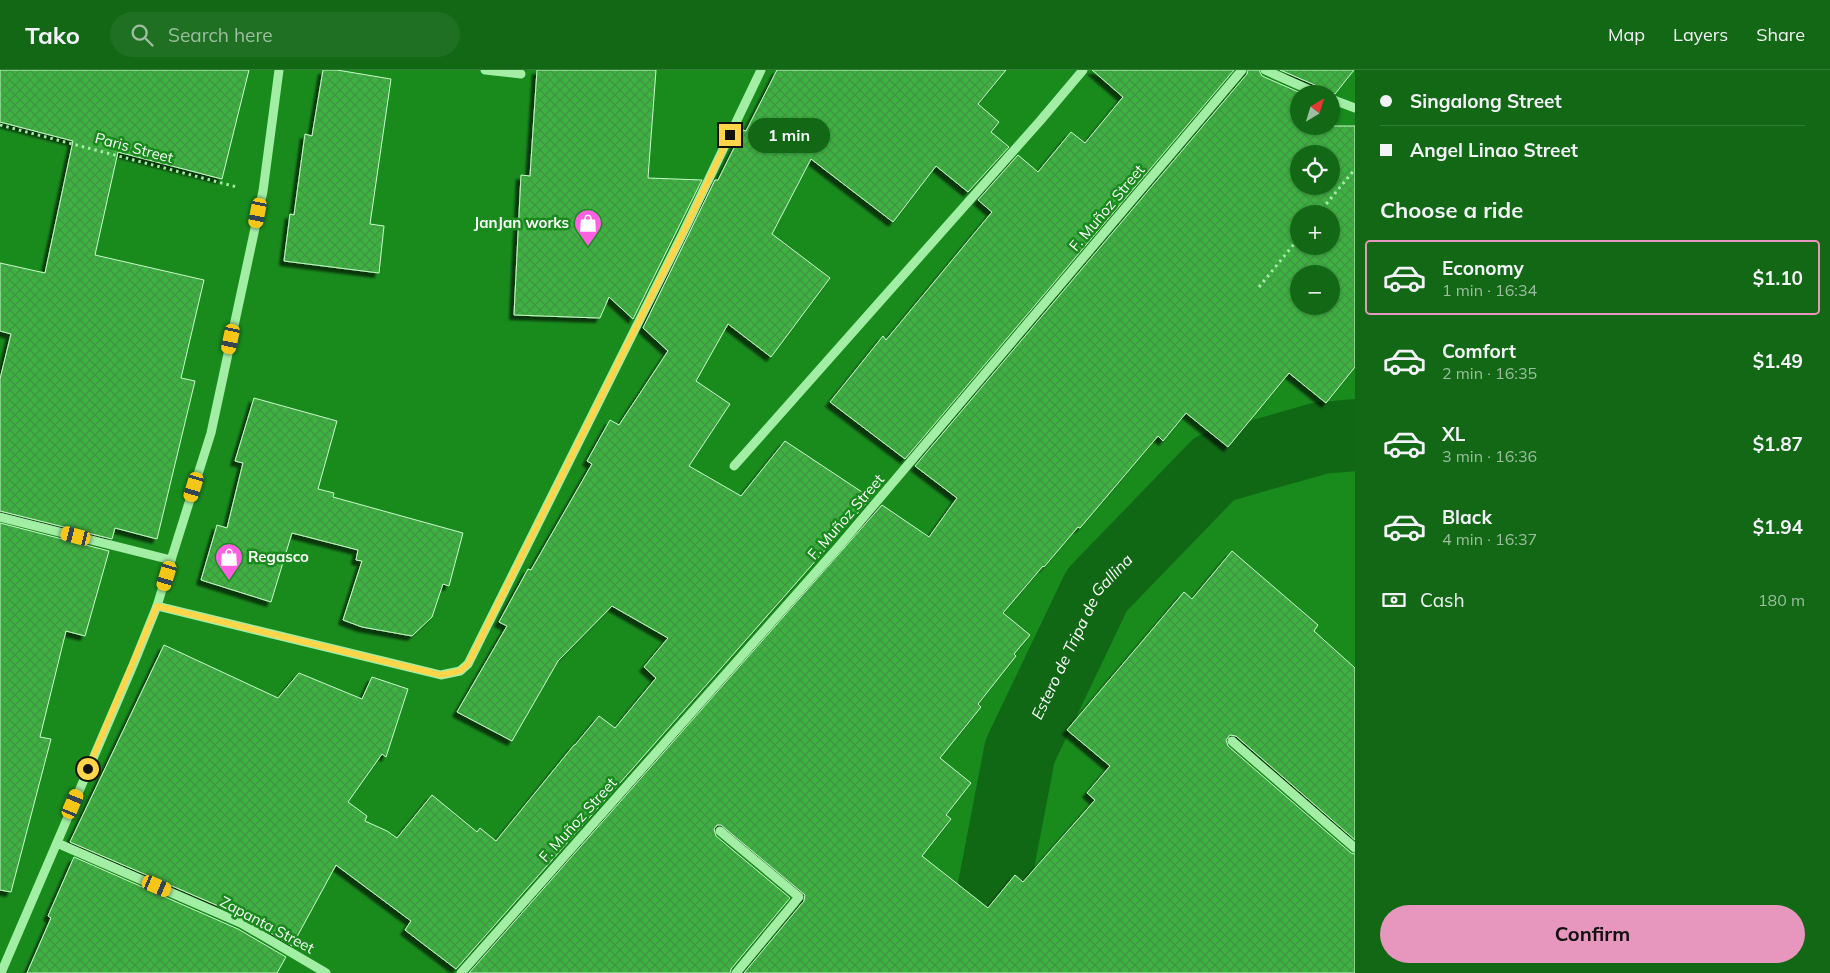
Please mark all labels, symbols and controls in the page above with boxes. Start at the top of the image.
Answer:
search box [110,12,460,57]
text: Tako [25,20,80,50]
icon: search [128,21,156,49]
text: Search here [168,23,273,47]
text: Map [1608,23,1645,46]
text: Layers [1673,23,1728,46]
text: Share [1756,23,1805,46]
north arrow [1290,85,1340,135]
map controls [1290,85,1340,315]
text: Singalong Street [1410,89,1562,113]
callout: 1 min [748,118,830,152]
route end [719,124,741,146]
text: 1 min [768,125,810,145]
street label: Paris Street [93,128,175,167]
text: Angel Linao Street [1410,138,1578,162]
button: locate [1290,145,1340,195]
street label: F. Muñoz Street [1065,160,1148,255]
text: Choose a ride [1380,196,1523,224]
car [247,197,268,229]
button: + [1290,205,1340,255]
shop icon: JanJan works [573,208,603,247]
place label: JanJan works [474,213,569,232]
icon: car [1382,255,1427,300]
text: Economy [1442,256,1524,280]
button: − [1290,265,1340,315]
text: $1.10 [1753,266,1803,290]
text: 1 min · 16:34 [1442,280,1537,300]
car [220,323,241,355]
icon: car [1382,338,1427,383]
text: Comfort [1442,339,1516,363]
text: $1.49 [1753,349,1803,373]
text: 2 min · 16:35 [1442,363,1537,383]
icon: car [1382,421,1427,466]
text: XL [1442,422,1465,446]
text: $1.87 [1753,432,1803,456]
text: 3 min · 16:36 [1442,446,1537,466]
car [182,470,205,504]
street label: F. Muñoz Street [803,470,888,563]
icon: car [1382,504,1427,549]
text: Black [1442,505,1492,529]
text: $1.94 [1753,515,1803,539]
car [59,525,92,547]
text: 4 min · 16:37 [1442,529,1537,549]
shop icon: Regasco [214,542,244,581]
place label: Regasco [248,547,309,566]
water label: Estero de Tripa de Gallina [1027,549,1137,723]
car [155,559,178,593]
icon: cash [1380,586,1408,614]
text: Cash [1420,588,1465,612]
text: 180 m [1758,590,1805,610]
route start [77,758,99,780]
street label: F. Muñoz Street [535,773,621,866]
car [60,787,85,821]
car [140,873,173,899]
street label: Zapanta Street [217,892,318,957]
button: Confirm [1380,905,1805,963]

